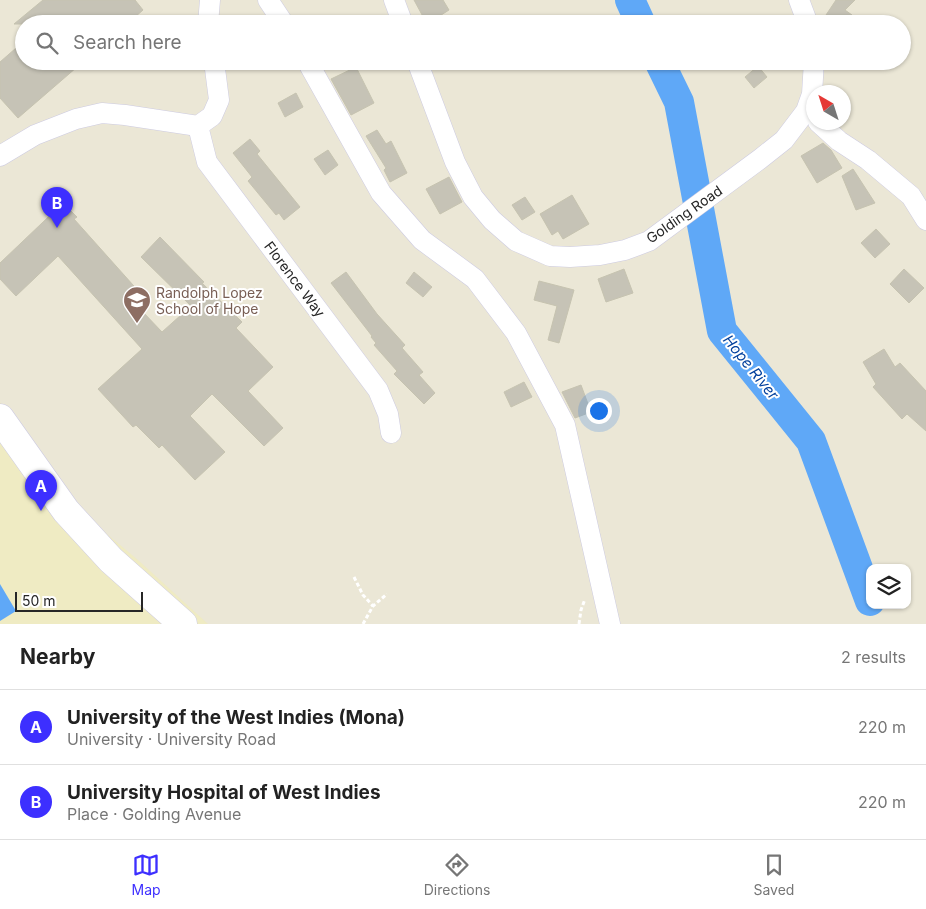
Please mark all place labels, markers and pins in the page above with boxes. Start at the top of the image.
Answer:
pin: B [41,187,73,228]
place label: Randolph Lopez School of Hope [156,284,263,317]
school or university icon: Randolph Lopez School of Hope [122,285,152,324]
pin: A [25,470,57,511]

